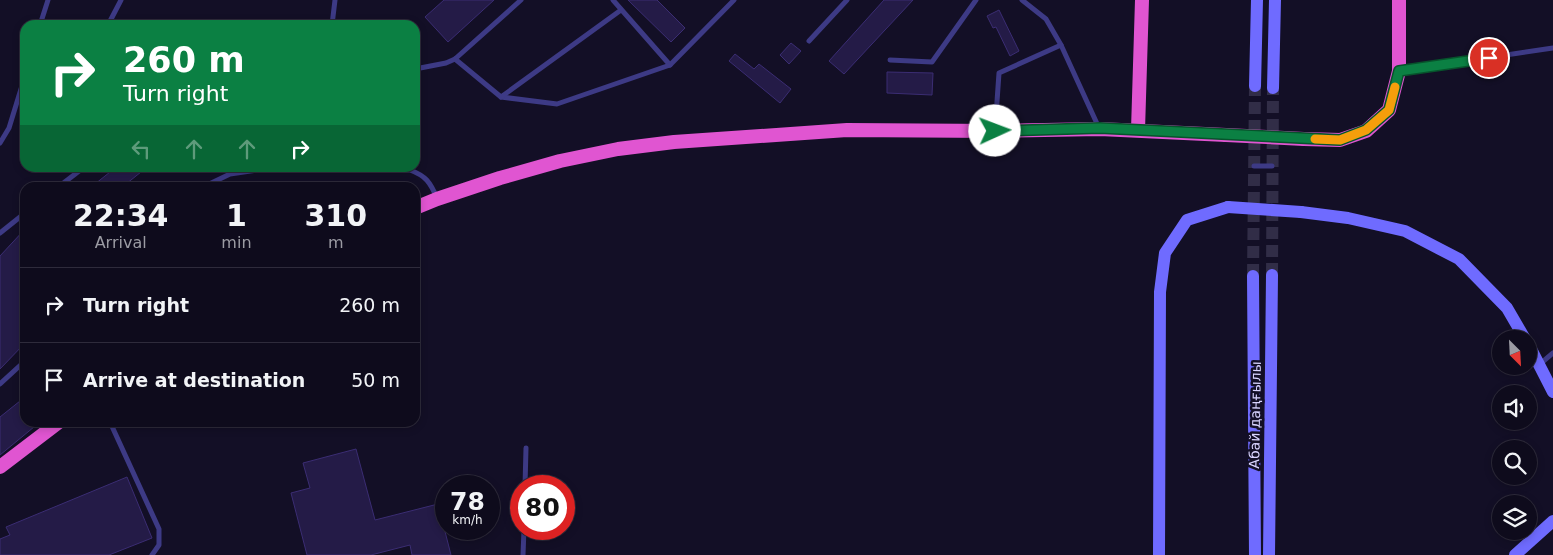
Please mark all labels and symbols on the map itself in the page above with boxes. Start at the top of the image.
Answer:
pin [1468,37,1510,79]
position arrow [968,104,1020,156]
north arrow [1492,330,1538,375]
street label: Абай даңғылы [1246,361,1264,469]
speed limit sign: 80 [510,475,575,540]

